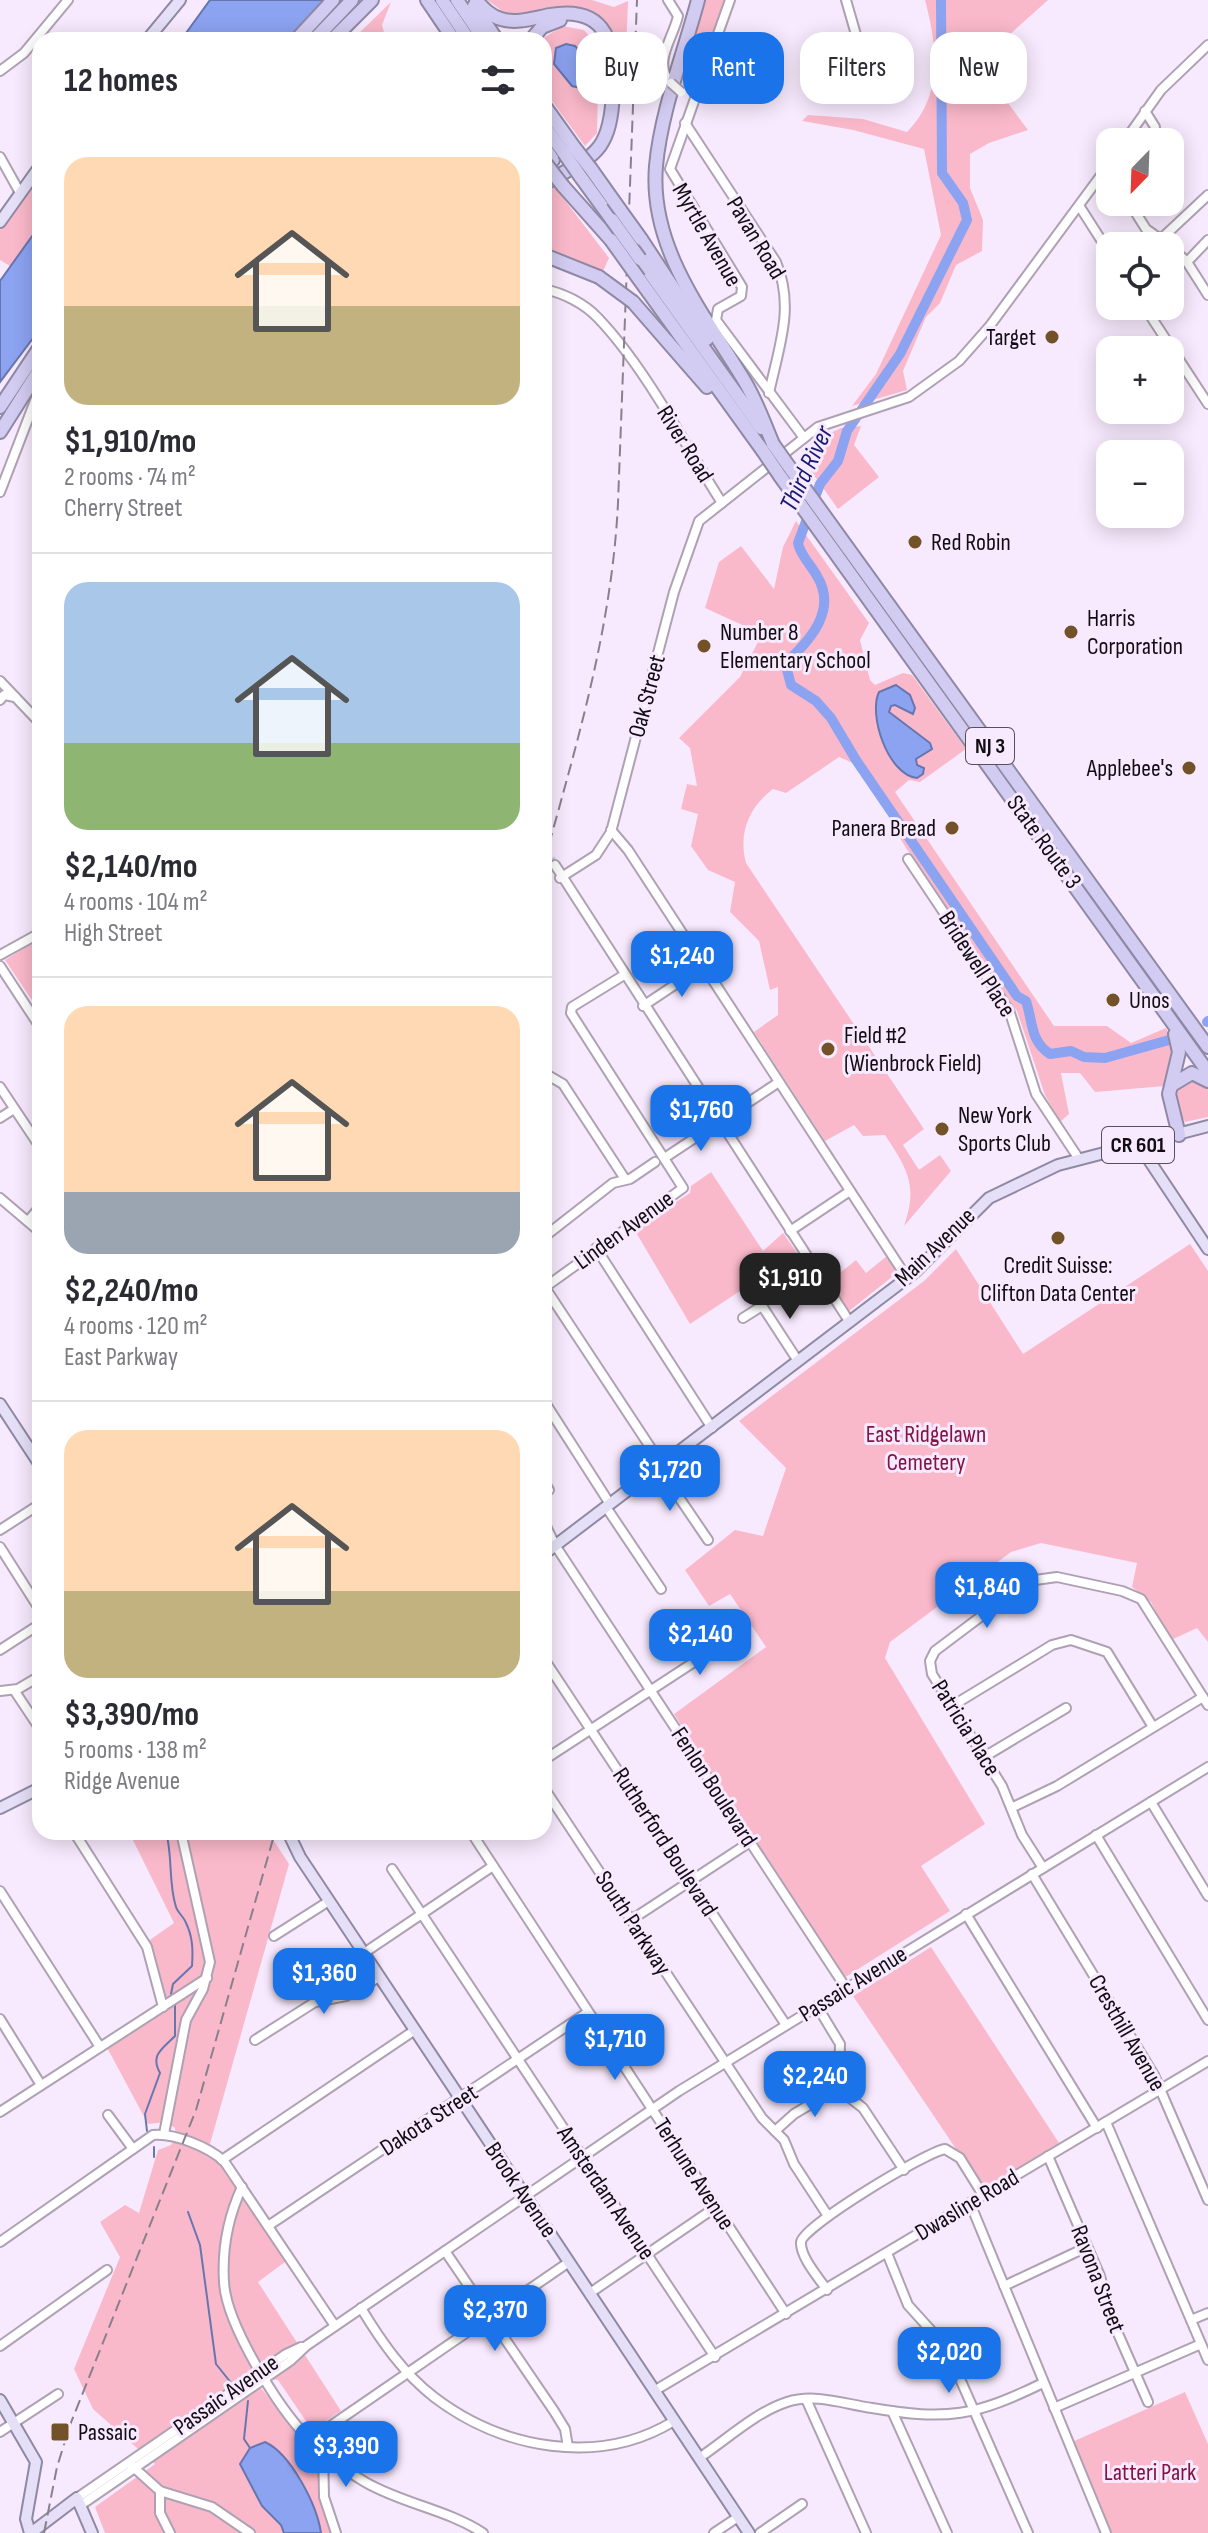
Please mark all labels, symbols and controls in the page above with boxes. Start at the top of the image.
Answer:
chip: Buy [576,32,667,104]
chip: Rent [683,32,784,104]
chip: Filters [800,32,914,104]
chip: New [930,32,1027,104]
icon: filters [476,58,520,102]
text: 12 homes [64,60,178,101]
north arrow [1096,128,1184,216]
map controls [1096,128,1184,528]
street label: Myrtle Avenue [666,178,748,292]
street label: Pavan Road [720,191,792,285]
icon: home [220,209,364,353]
button: locate [1096,232,1184,320]
place label: Target [986,323,1036,352]
marker: Target [1043,328,1061,346]
button: + [1096,336,1184,424]
street label: River Road [650,400,720,488]
water label: Third River [774,420,841,517]
text: $1,910/mo [64,421,196,462]
button: − [1096,440,1184,528]
text: 2 rooms · 74 m² [64,462,196,493]
text: Cherry Street [64,493,182,524]
place label: Red Robin [931,528,1011,557]
marker: Red Robin [906,533,924,551]
place label: Harris Corporation [1087,604,1183,661]
place label: Number 8 Elementary School [720,618,871,675]
marker: Harris Corporation [1062,623,1080,641]
icon: home [220,634,364,778]
marker: Number 8 Elementary School [695,637,713,655]
street label: Oak Street [622,651,672,741]
road number: NJ 3 [966,728,1014,764]
place label: Applebee's [1086,754,1173,783]
marker: Applebee's [1180,759,1198,777]
street label: State Route 3 [1000,789,1088,895]
place label: Panera Bread [831,814,936,843]
marker: Panera Bread [943,819,961,837]
text: $2,140/mo [64,846,197,887]
text: 4 rooms · 104 m² [64,887,208,918]
street label: Bridewell Place [932,906,1022,1022]
text: High Street [64,918,163,949]
pin: $1,240 [617,931,747,999]
text: $1,240 [649,941,715,972]
place label: Unos [1129,986,1170,1015]
marker: Unos [1104,991,1122,1009]
place label: Field #2 (Wienbrock Field) [844,1021,981,1078]
marker: Field #2 (Wienbrock Field) [819,1040,837,1058]
icon: home [220,1058,364,1202]
pin: $1,760 [636,1085,766,1153]
text: $1,760 [668,1095,734,1126]
place label: New York Sports Club [958,1101,1051,1158]
marker: New York Sports Club [933,1120,951,1138]
road number: CR 601 [1102,1127,1174,1163]
street label: Linden Avenue [569,1184,679,1276]
street label: Main Avenue [889,1202,981,1292]
marker: Credit Suisse: Clifton Data Center [1049,1229,1067,1247]
place label: Credit Suisse: Clifton Data Center [980,1251,1136,1308]
pin: $1,910 [725,1253,855,1321]
text: $1,910 [758,1263,822,1294]
text: $2,240/mo [64,1270,199,1311]
text: 4 rooms · 120 m² [64,1311,208,1342]
text: East Parkway [64,1342,178,1373]
park label: East Ridgelawn Cemetery [866,1420,986,1477]
pin: $1,720 [605,1445,735,1513]
text: $1,720 [638,1455,702,1486]
icon: home [220,1482,364,1626]
pin: $1,840 [922,1562,1052,1630]
text: $1,840 [953,1572,1021,1603]
pin: $2,140 [635,1609,765,1677]
text: $2,140 [667,1619,733,1650]
street label: Patricia Place [925,1675,1007,1781]
text: $3,390/mo [64,1694,199,1735]
street label: Fenlon Boulevard [665,1722,763,1852]
text: 5 rooms · 138 m² [64,1735,207,1766]
street label: Rutherford Boulevard [606,1762,724,1922]
text: Ridge Avenue [64,1766,180,1797]
street label: South Parkway [589,1865,677,1981]
street label: Passaic Avenue [794,1939,912,2029]
pin: $1,360 [259,1948,389,2016]
text: $1,360 [291,1958,357,1989]
street label: Cresthill Avenue [1082,1970,1172,2096]
pin: $1,710 [550,2014,680,2082]
text: $1,710 [583,2024,647,2055]
pin: $2,240 [750,2051,880,2119]
text: $2,240 [782,2061,848,2092]
street label: Dakota Street [375,2078,483,2162]
street label: Terhune Avenue [647,2113,741,2235]
street label: Amsterdam Avenue [550,2120,661,2265]
street label: Brook Avenue [479,2137,563,2243]
street label: Dwasline Road [910,2163,1024,2247]
street label: Ravona Street [1064,2221,1132,2337]
pin: $2,370 [430,2285,560,2353]
text: $2,370 [462,2295,528,2326]
pin: $2,020 [884,2327,1014,2395]
text: $2,020 [916,2337,982,2368]
street label: Passaic Avenue [168,2348,284,2442]
place label: Passaic [78,2418,137,2447]
marker: Passaic [49,2421,71,2443]
pin: $3,390 [281,2421,411,2489]
text: $3,390 [313,2431,380,2462]
park label: Latteri Park [1104,2458,1196,2487]

